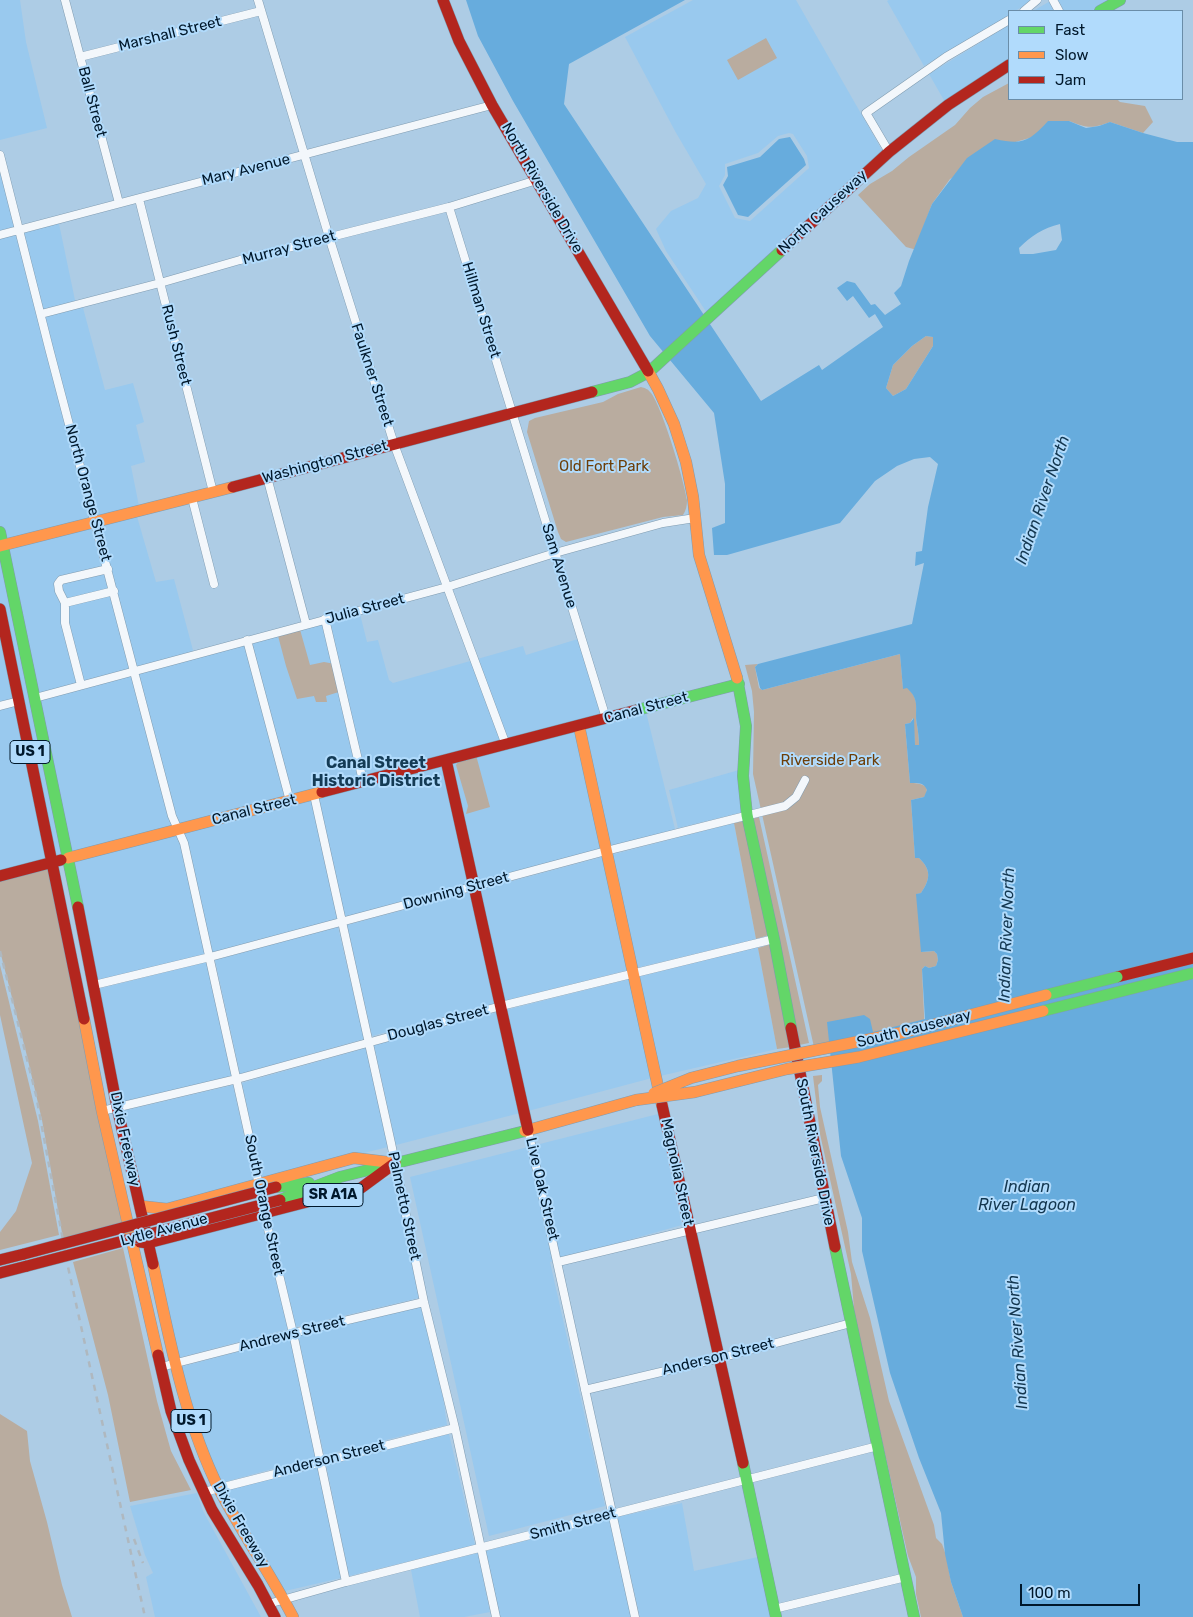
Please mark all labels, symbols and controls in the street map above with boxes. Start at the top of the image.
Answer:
legend [1008,10,1183,100]
street label: Marshall Street [117,13,223,55]
text: Fast [1055,21,1085,39]
text: Slow [1055,46,1088,64]
street label: Ball Street [74,65,110,139]
text: Jam [1055,71,1086,89]
street label: North Riverside Drive [497,120,587,256]
street label: Mary Avenue [200,150,292,190]
street label: North Causeway [775,166,871,258]
street label: Murray Street [240,227,338,269]
street label: Hillman Street [458,260,504,360]
street label: Rush Street [157,303,195,387]
street label: Faulkner Street [347,321,397,429]
street label: North Orange Street [61,423,115,563]
water label: Indian River North [1012,433,1074,567]
street label: Washington Street [260,437,390,487]
park label: Old Fort Park [559,458,649,476]
street label: Sam Avenue [538,522,580,610]
street label: Julia Street [324,590,406,628]
street label: Canal Street [602,688,690,728]
road number: US 1 [10,740,50,764]
park label: Riverside Park [780,752,880,770]
district label: Canal Street Historic District [312,753,440,791]
street label: Canal Street [210,791,298,829]
water label: Indian River North [995,867,1019,1003]
street label: Downing Street [401,868,511,914]
street label: Douglas Street [386,1001,490,1045]
street label: South Causeway [855,1006,973,1052]
street label: South Riverside Drive [792,1077,838,1227]
street label: Dixie Freeway [106,1090,144,1188]
street label: Magnolia Street [657,1117,697,1227]
street label: South Orange Street [240,1133,288,1277]
street label: Live Oak Street [521,1136,563,1242]
street label: Palmetto Street [384,1150,424,1262]
water label: Indian River Lagoon [978,1177,1076,1215]
road number: SR A1A [303,1184,363,1206]
street label: Lytle Avenue [118,1210,210,1250]
water label: Indian River North [1004,1274,1032,1410]
street label: Andrews Street [237,1312,347,1356]
street label: Anderson Street [660,1334,776,1380]
road number: US 1 [171,1410,211,1432]
street label: Anderson Street [271,1436,387,1482]
street label: Dixie Freeway [209,1479,273,1571]
street label: Smith Street [528,1504,618,1544]
scale bar [1023,1574,1143,1606]
text: 100 m [1028,1584,1070,1602]

